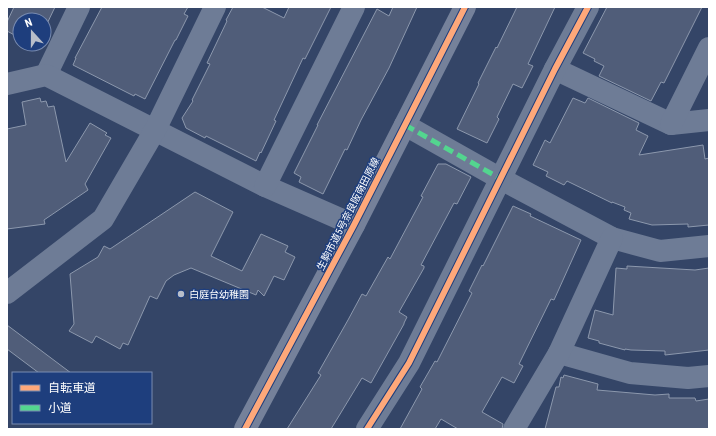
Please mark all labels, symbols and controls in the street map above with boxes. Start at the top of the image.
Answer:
north arrow [12,12,52,52]
text: N [23,16,34,30]
street label: 生駒市道5号奈良阪南田原線 [315,156,381,272]
marker: 白庭台幼稚園 [176,289,186,299]
place label: 白庭台幼稚園 [189,289,249,300]
legend [12,372,152,424]
text: 自転車道 [48,381,96,395]
text: 小道 [48,401,72,415]

